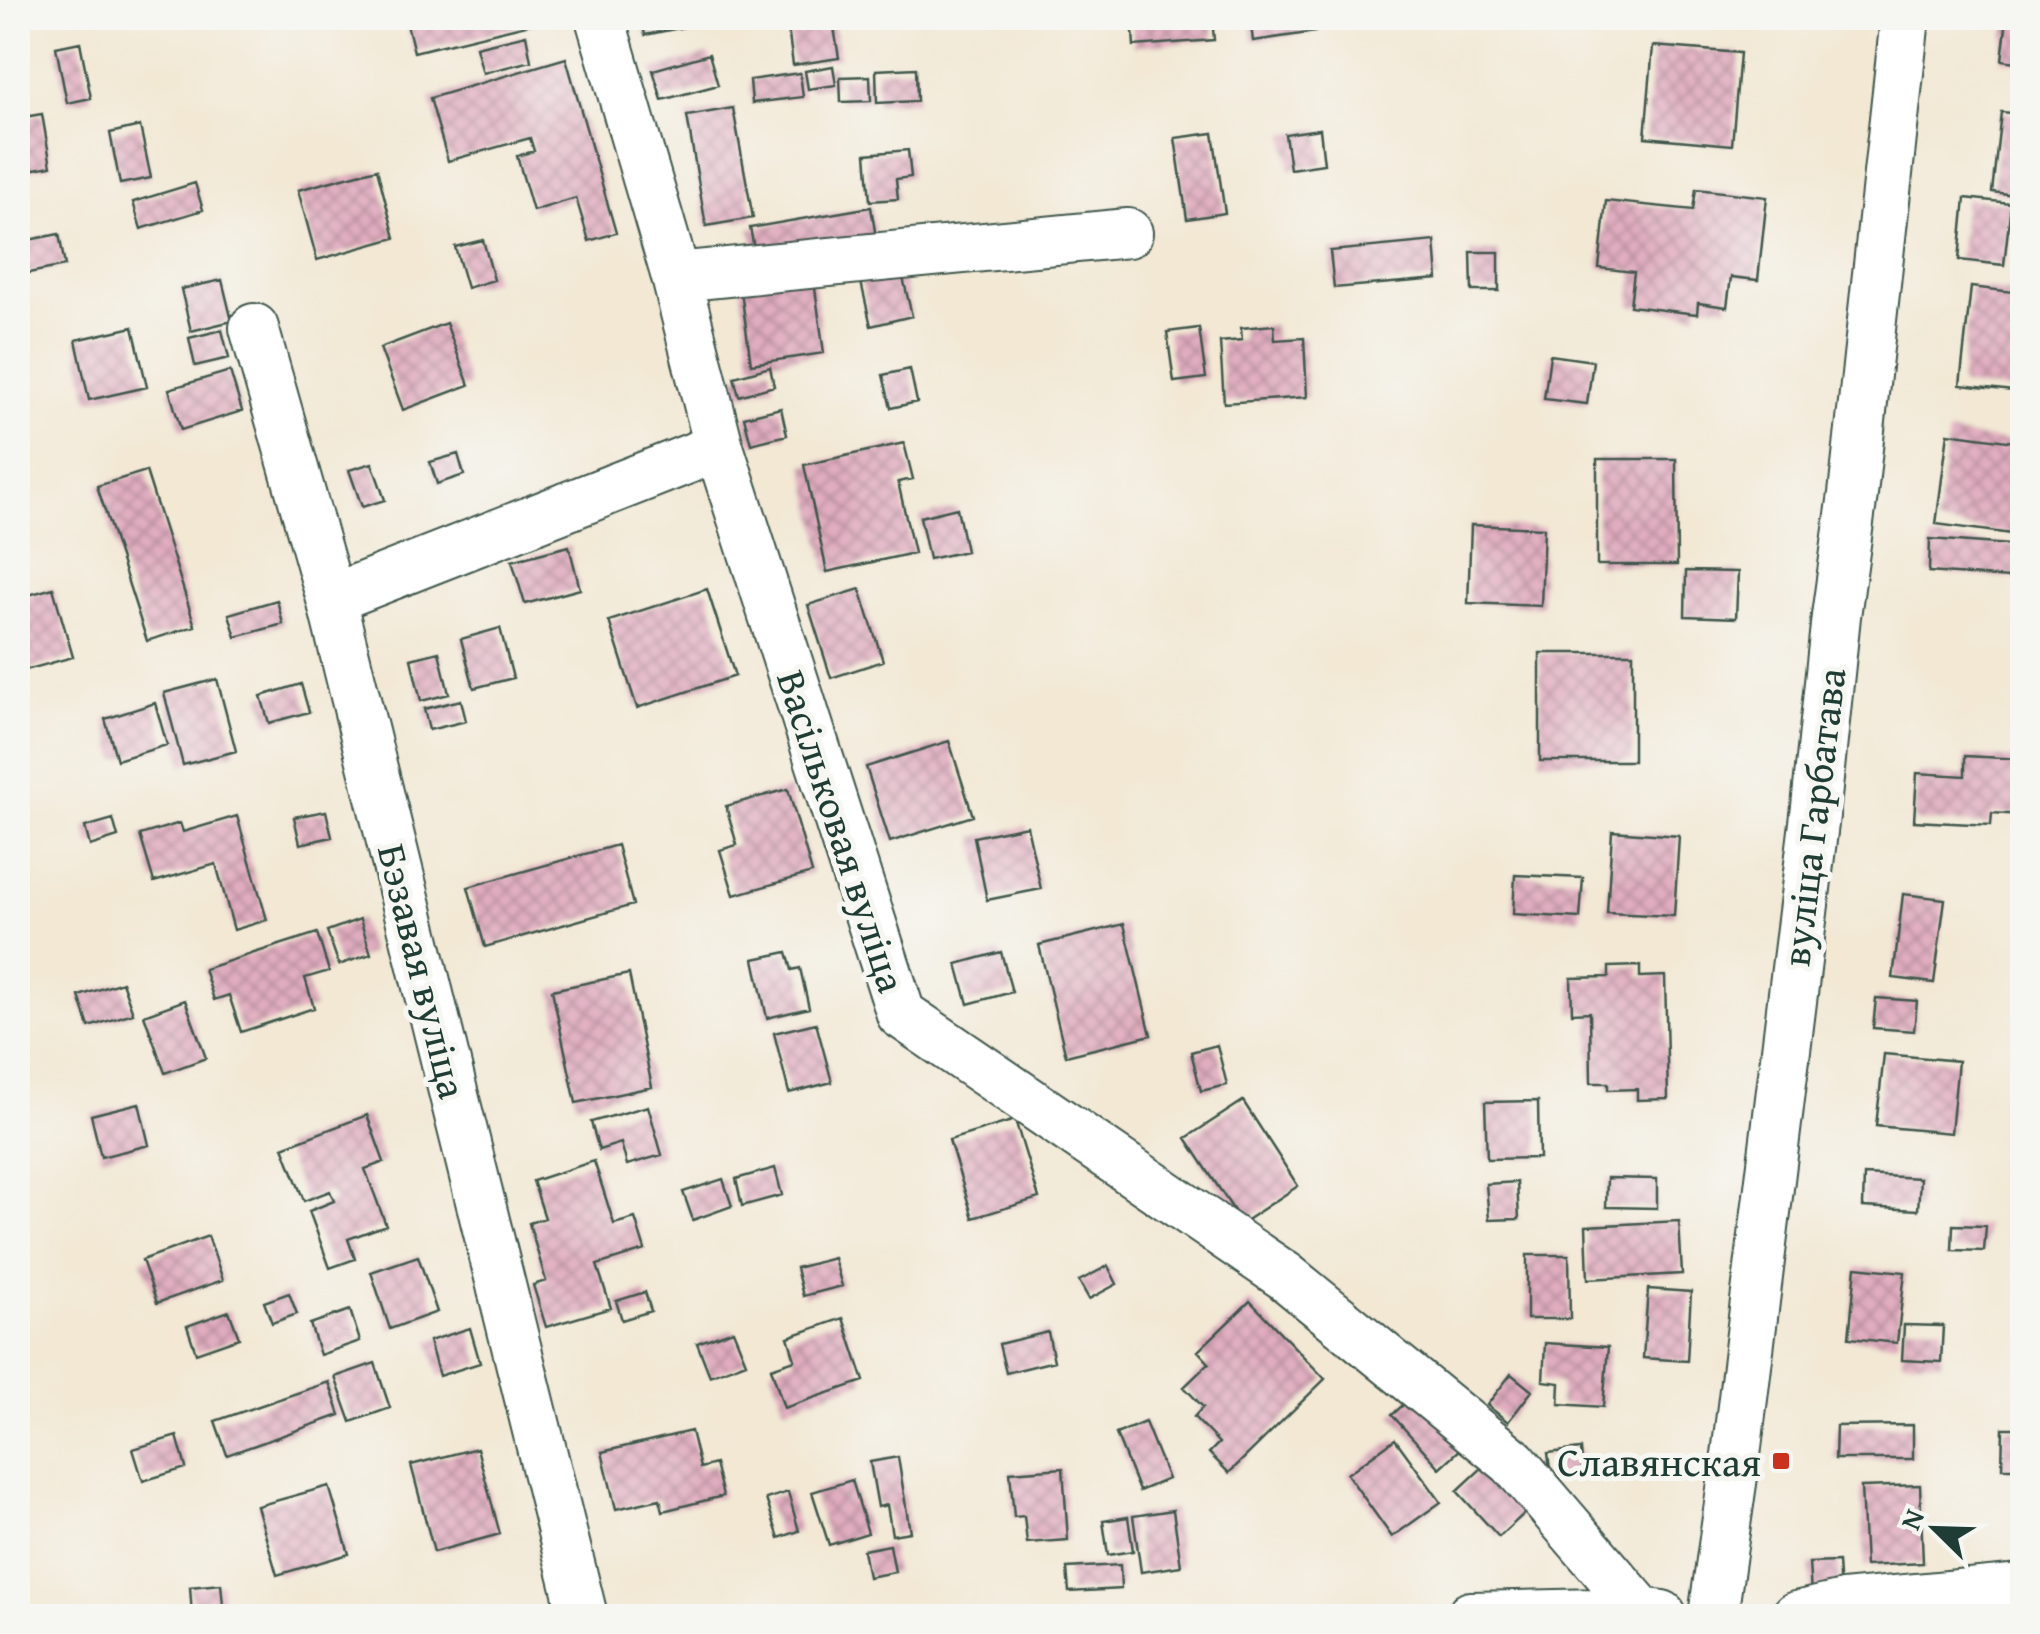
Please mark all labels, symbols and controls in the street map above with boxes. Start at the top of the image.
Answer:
street label: Васільковая вуліца [762,662,922,1000]
street label: вуліца Гарбатава [1765,664,1861,970]
street label: Бэзавая вуліца [363,838,483,1104]
place label: Славянская [1557,1432,1761,1491]
marker: Славянская [1770,1450,1792,1472]
north arrow [1885,1479,1985,1579]
text: N [1889,1502,1934,1536]

